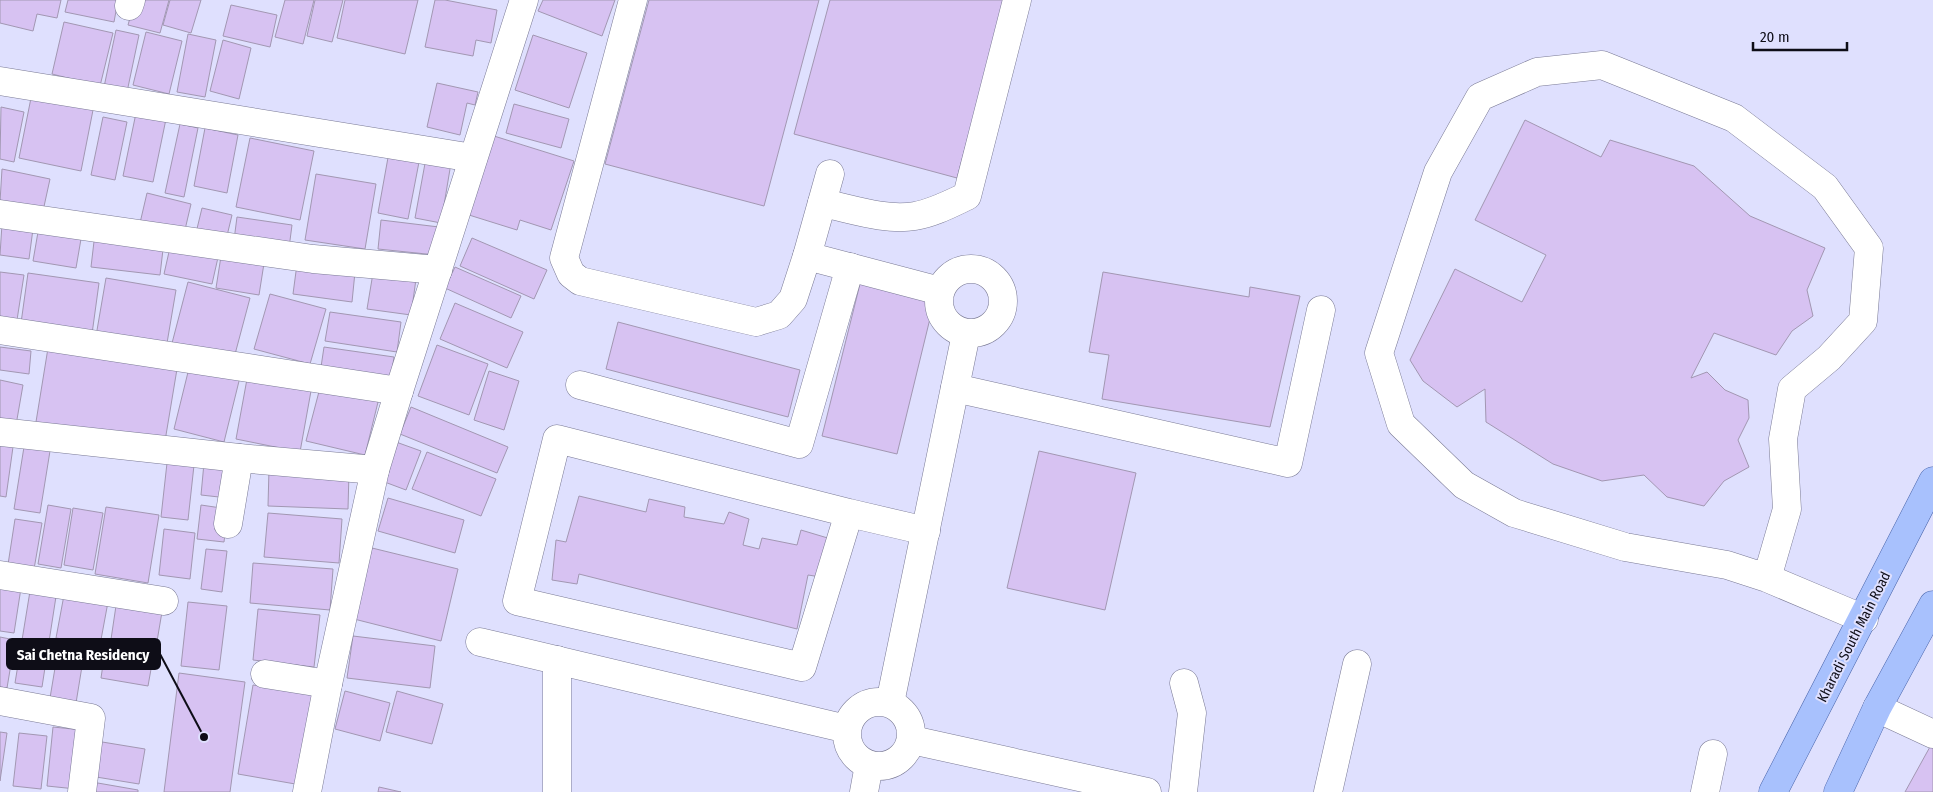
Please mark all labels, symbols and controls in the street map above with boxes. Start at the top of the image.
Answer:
scale bar [1753,20,1847,52]
text: 20 m [1760,28,1790,46]
street label: Kharadi South Main Road [1814,569,1894,705]
callout: Sai Chetna Residency [7,639,160,669]
text: Sai Chetna Residency [17,646,150,664]

